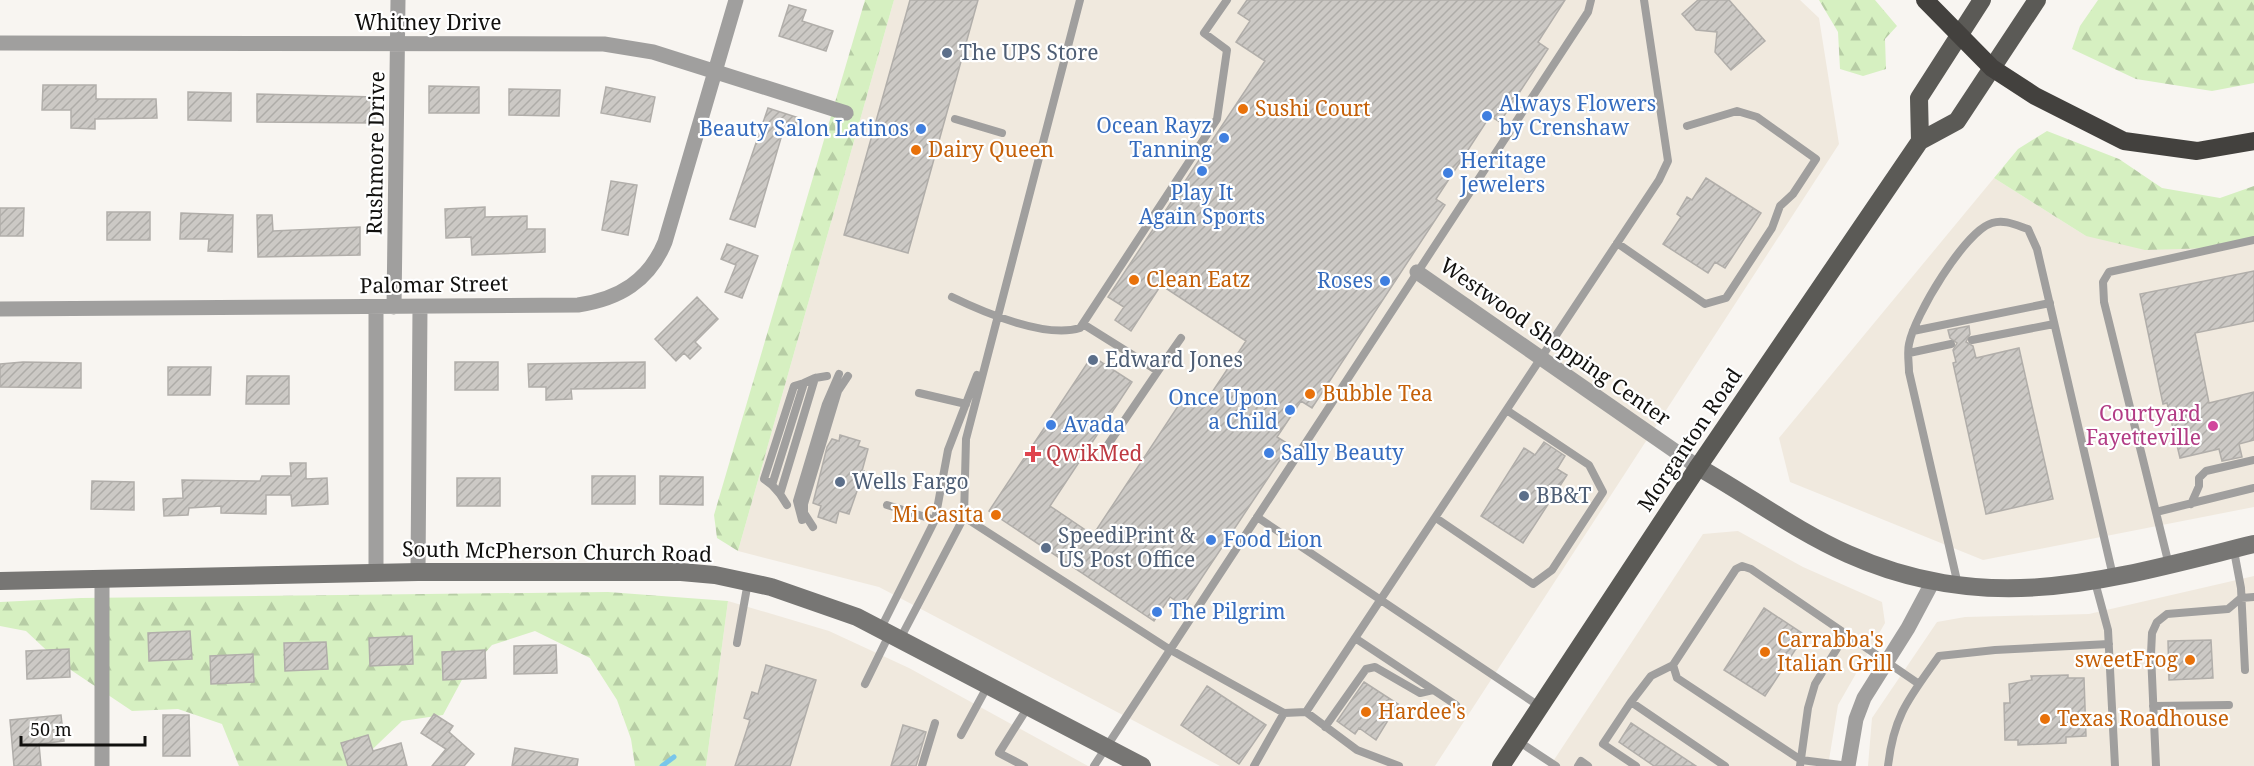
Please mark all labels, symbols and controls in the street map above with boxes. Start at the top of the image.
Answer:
street label: Whitney Drive [355,8,501,36]
place label: The UPS Store [959,38,1099,66]
marker: The UPS Store [940,46,954,60]
street label: Rushmore Drive [360,71,390,235]
place label: Always Flowers by Crenshaw [1499,89,1656,141]
place label: Sushi Court [1255,94,1370,122]
marker: Sushi Court [1236,102,1250,116]
marker: Always Flowers by Crenshaw [1480,109,1494,123]
place label: Ocean Rayz Tanning [1096,111,1213,163]
place label: Beauty Salon Latinos [699,114,909,142]
marker: Beauty Salon Latinos [914,122,928,136]
marker: Ocean Rayz Tanning [1217,131,1231,145]
place label: Dairy Queen [928,135,1054,163]
marker: Dairy Queen [909,143,923,157]
place label: Heritage Jewelers [1459,146,1546,198]
marker: Play It Again Sports [1195,164,1209,178]
marker: Heritage Jewelers [1441,166,1455,180]
place label: Play It Again Sports [1139,178,1265,230]
street label: Westwood Shopping Center [1435,251,1676,432]
place label: Clean Eatz [1146,265,1251,293]
place label: Roses [1317,266,1373,294]
street label: Palomar Street [359,269,509,299]
marker: Clean Eatz [1127,273,1141,287]
marker: Roses [1378,274,1392,288]
place label: Edward Jones [1105,345,1243,373]
marker: Edward Jones [1086,353,1100,367]
street label: Morganton Road [1631,362,1748,517]
place label: Bubble Tea [1322,379,1433,407]
place label: Once Upon a Child [1168,383,1278,435]
marker: Bubble Tea [1303,387,1317,401]
place label: Courtyard Fayetteville [2086,399,2201,451]
marker: Once Upon a Child [1283,403,1297,417]
place label: Avada [1063,410,1125,438]
marker: Avada [1044,418,1058,432]
marker: Courtyard Fayetteville [2206,419,2220,433]
place label: Sally Beauty [1281,438,1404,466]
place label: QwikMed [1046,439,1143,467]
marker: QwikMed [1024,445,1042,463]
marker: Sally Beauty [1262,446,1276,460]
place label: Wells Fargo [852,467,969,495]
marker: Wells Fargo [833,475,847,489]
place label: BB&T [1536,481,1591,509]
marker: BB&T [1517,489,1531,503]
place label: Mi Casita [892,500,984,528]
marker: Mi Casita [989,508,1003,522]
place label: SpeediPrint & US Post Office [1058,521,1196,573]
place label: Food Lion [1223,525,1323,553]
marker: Food Lion [1204,533,1218,547]
street label: South McPherson Church Road [402,534,712,568]
marker: SpeediPrint & US Post Office [1039,541,1053,555]
place label: The Pilgrim [1169,597,1286,625]
marker: The Pilgrim [1150,605,1164,619]
place label: Carrabba's Italian Grill [1777,625,1893,677]
marker: Carrabba's Italian Grill [1758,645,1772,659]
place label: sweetFrog [2075,645,2179,673]
marker: sweetFrog [2183,653,2197,667]
place label: Hardee's [1378,697,1466,725]
place label: Texas Roadhouse [2057,704,2229,732]
marker: Hardee's [1359,705,1373,719]
scale bar [21,709,146,747]
marker: Texas Roadhouse [2038,712,2052,726]
text: 50 m [30,717,72,741]

